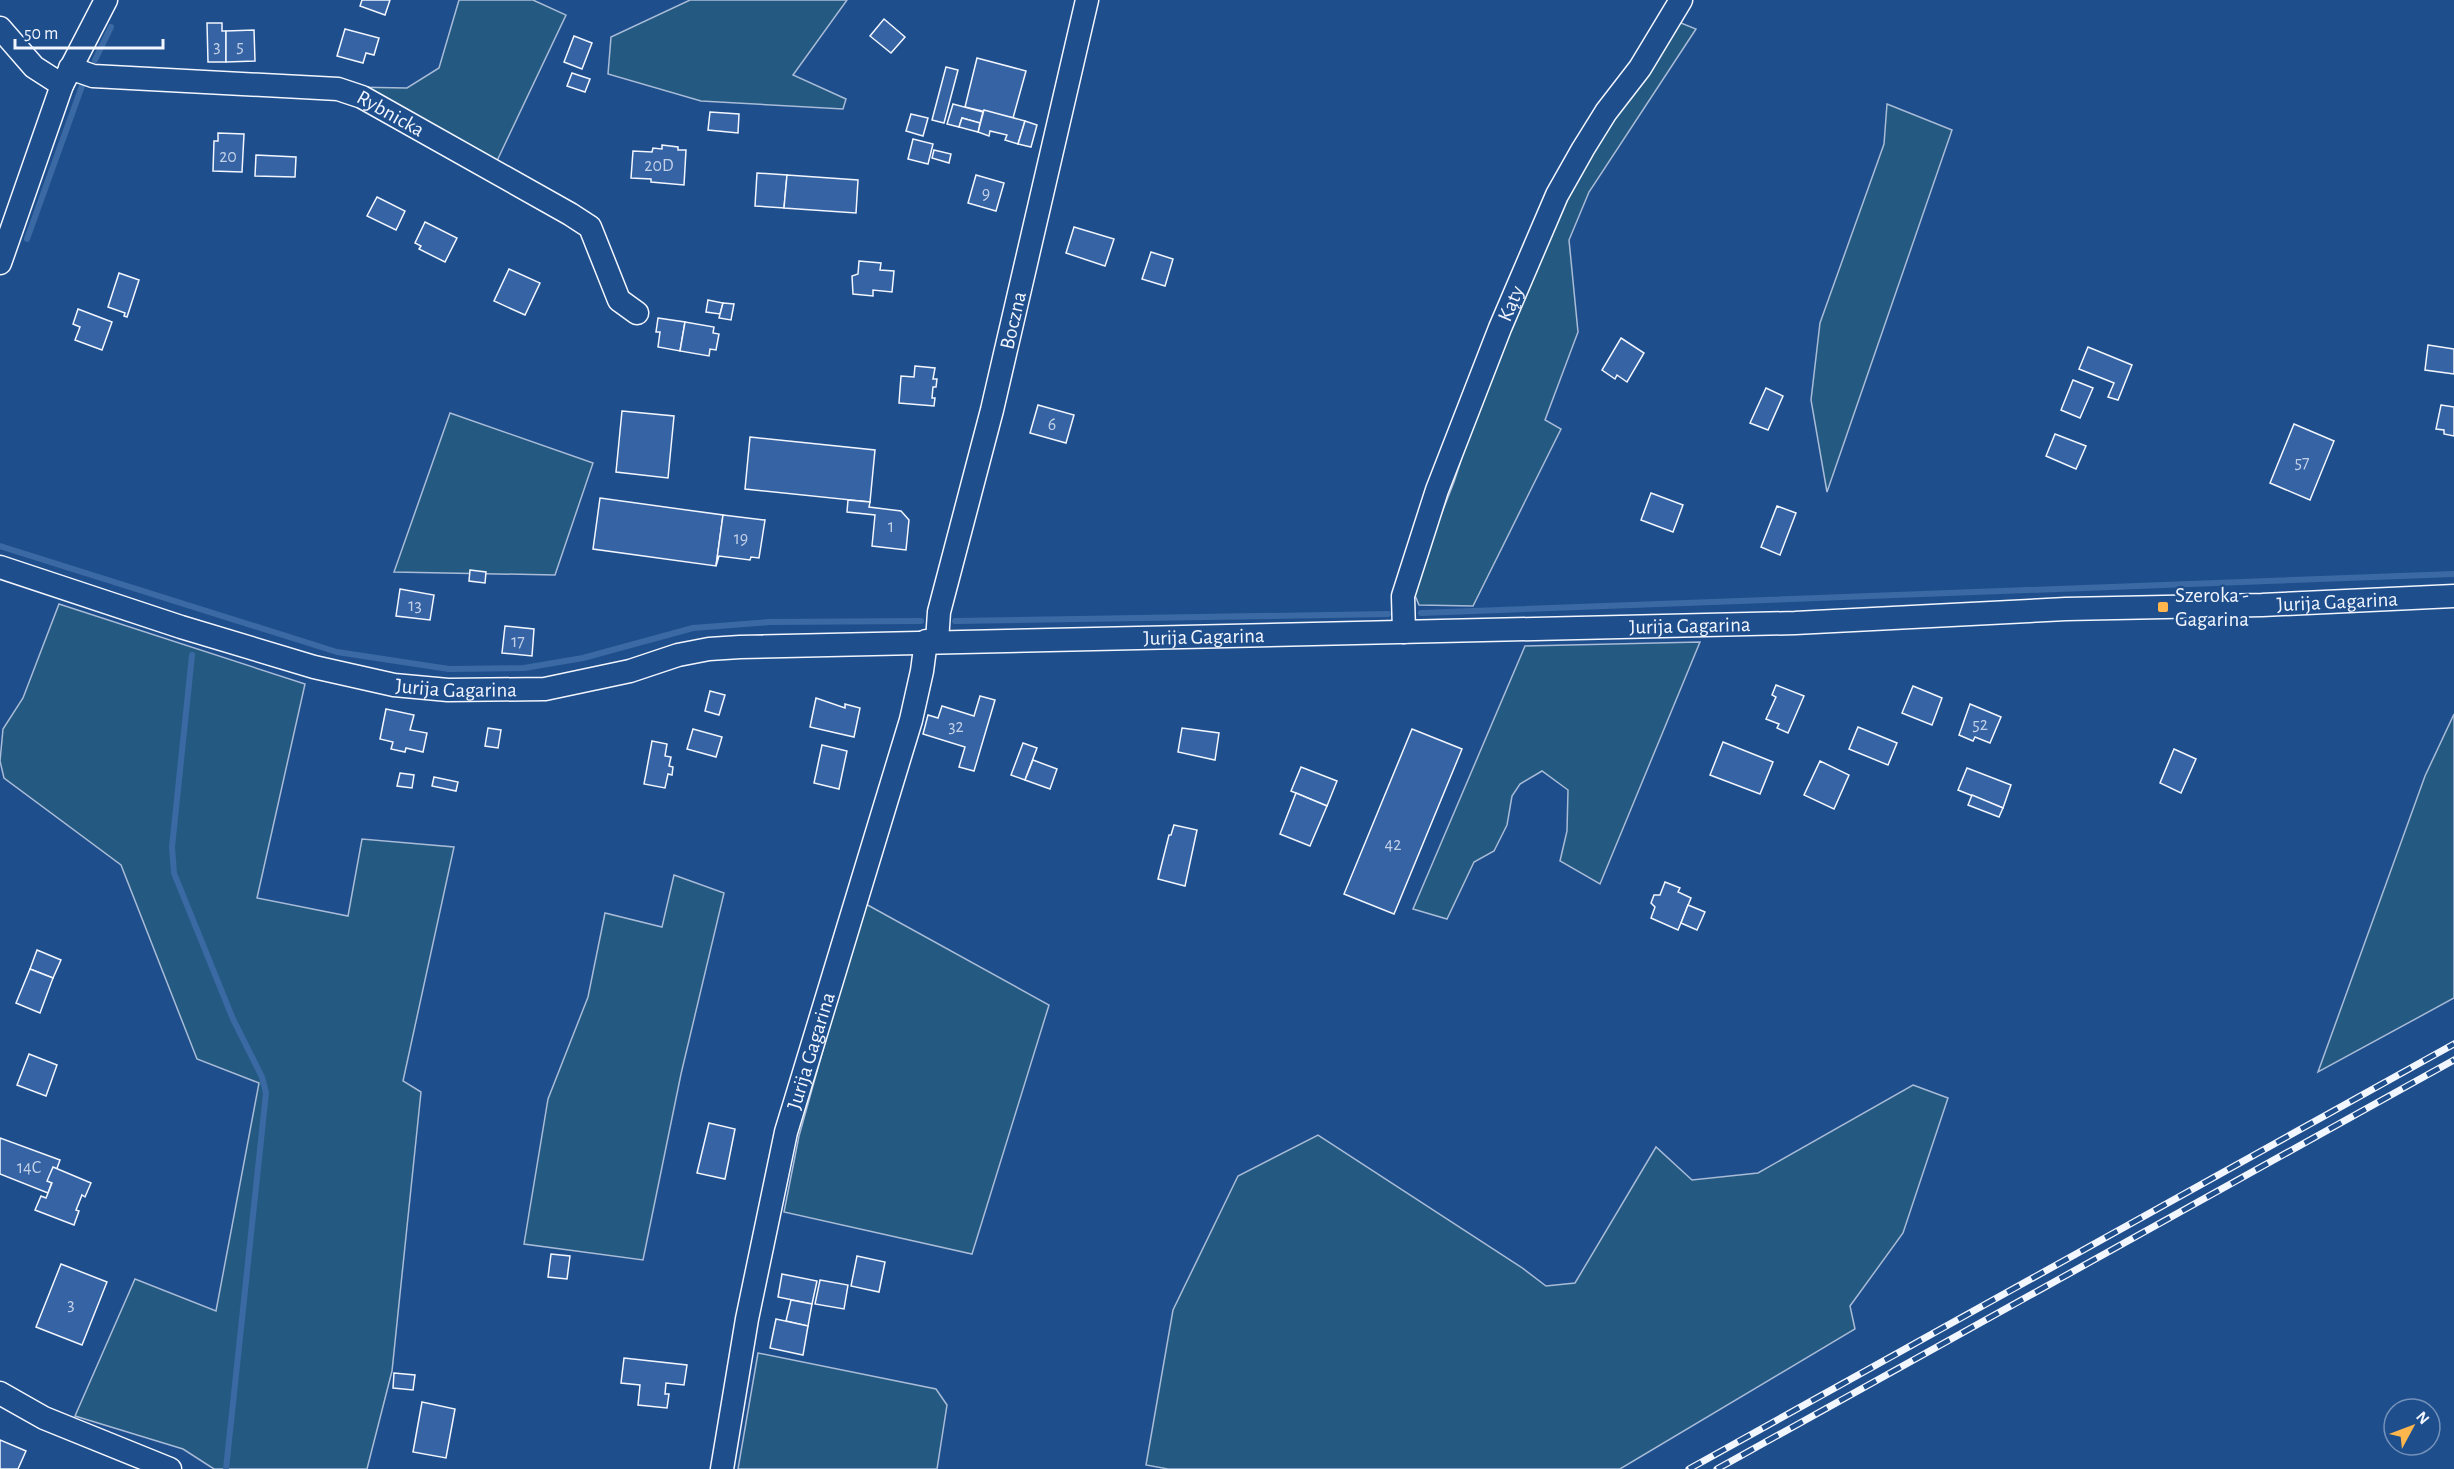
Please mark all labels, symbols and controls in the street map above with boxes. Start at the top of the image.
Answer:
scale bar [15,12,164,50]
text: 50 m [24,25,58,43]
house number: 3 [213,38,221,56]
house number: 5 [236,38,244,56]
street label: Rybnicka [353,86,428,141]
house number: 20 [219,148,237,166]
house number: 20D [644,157,674,175]
house number: 9 [982,185,990,203]
street label: Kąty [1494,283,1528,325]
street label: Boczna [996,289,1030,351]
house number: 6 [1048,416,1056,434]
house number: 57 [2294,454,2310,472]
house number: 1 [888,518,894,536]
house number: 19 [734,530,748,548]
place label: Szeroka - Gagarina [2175,585,2249,630]
street label: Jurija Gagarina [2276,589,2399,615]
house number: 13 [408,597,422,615]
marker: Szeroka - Gagarina [2156,600,2170,614]
street label: Jurija Gagarina [1629,614,1751,638]
street label: Jurija Gagarina [1143,625,1265,649]
house number: 17 [511,633,525,651]
street label: Jurija Gagarina [395,675,517,701]
house number: 52 [1972,716,1988,734]
house number: 32 [948,718,964,736]
house number: 42 [1385,836,1401,854]
street label: Jurija Gagarina [783,989,839,1112]
house number: 14C [17,1159,41,1177]
house number: 3 [67,1296,75,1314]
north arrow [2382,1397,2442,1457]
text: N [2413,1408,2432,1427]

